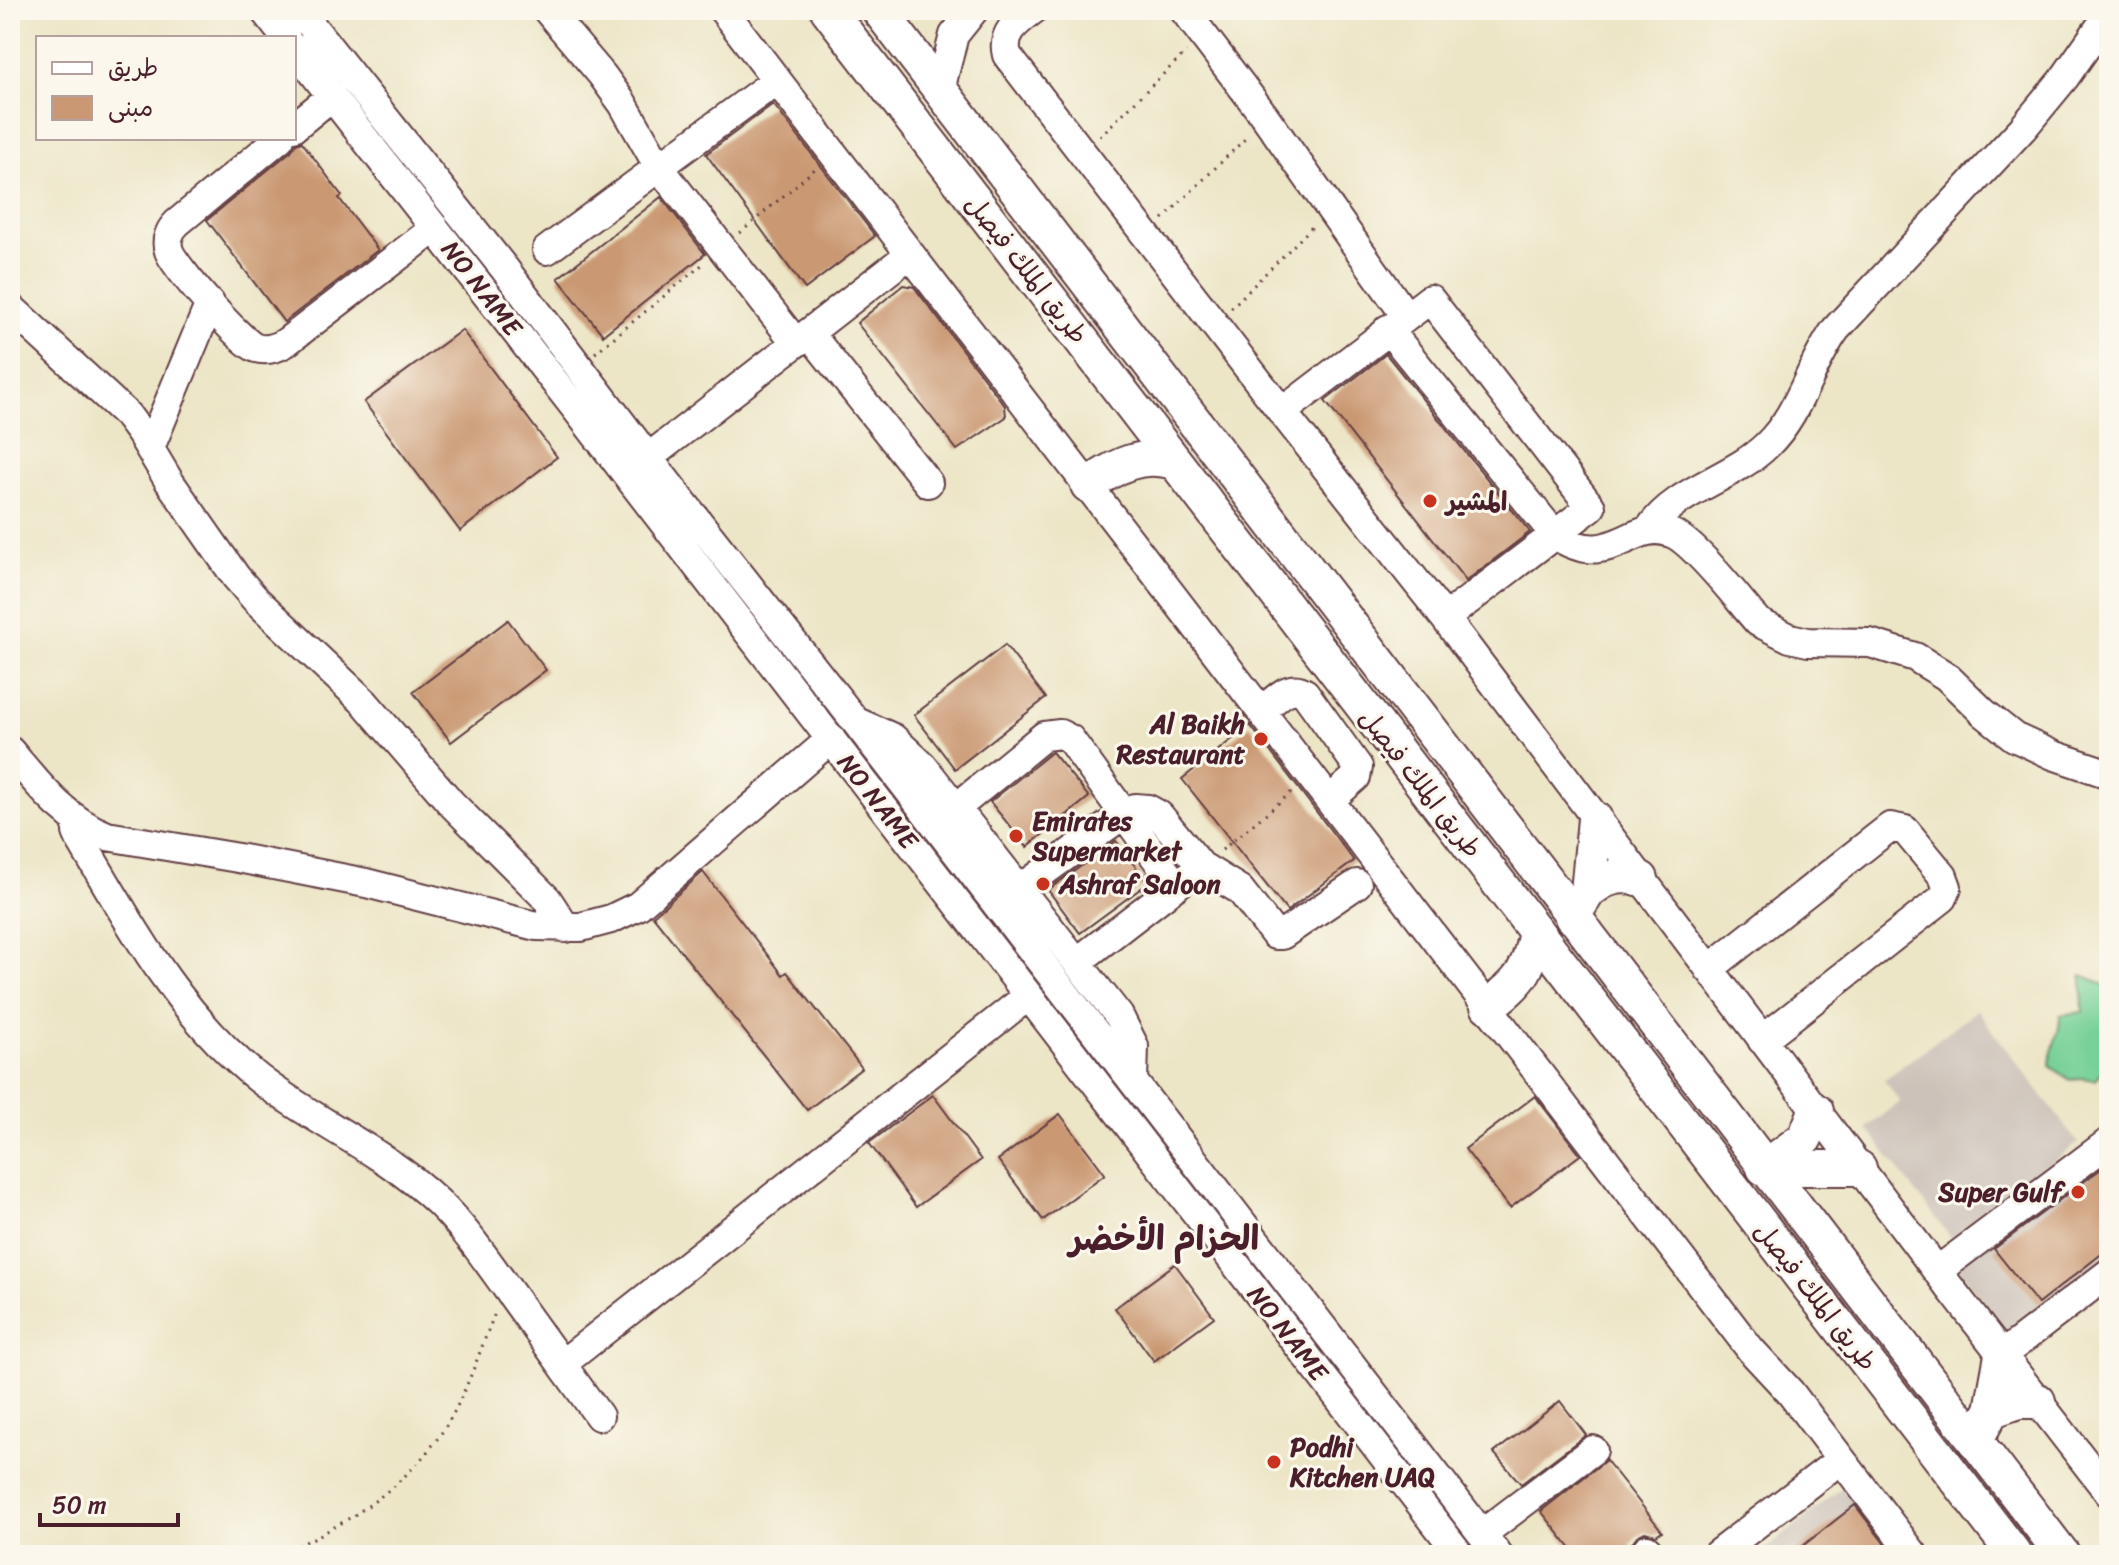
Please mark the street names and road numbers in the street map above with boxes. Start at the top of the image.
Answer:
street label: طريق الملك فيصل [953,184,1101,354]
street label: NO NAME [429,230,536,348]
street label: طريق الملك فيصل [1347,698,1495,868]
street label: NO NAME [825,743,932,861]
street label: طريق الملك فيصل [1742,1211,1890,1381]
street label: NO NAME [1235,1275,1342,1393]

